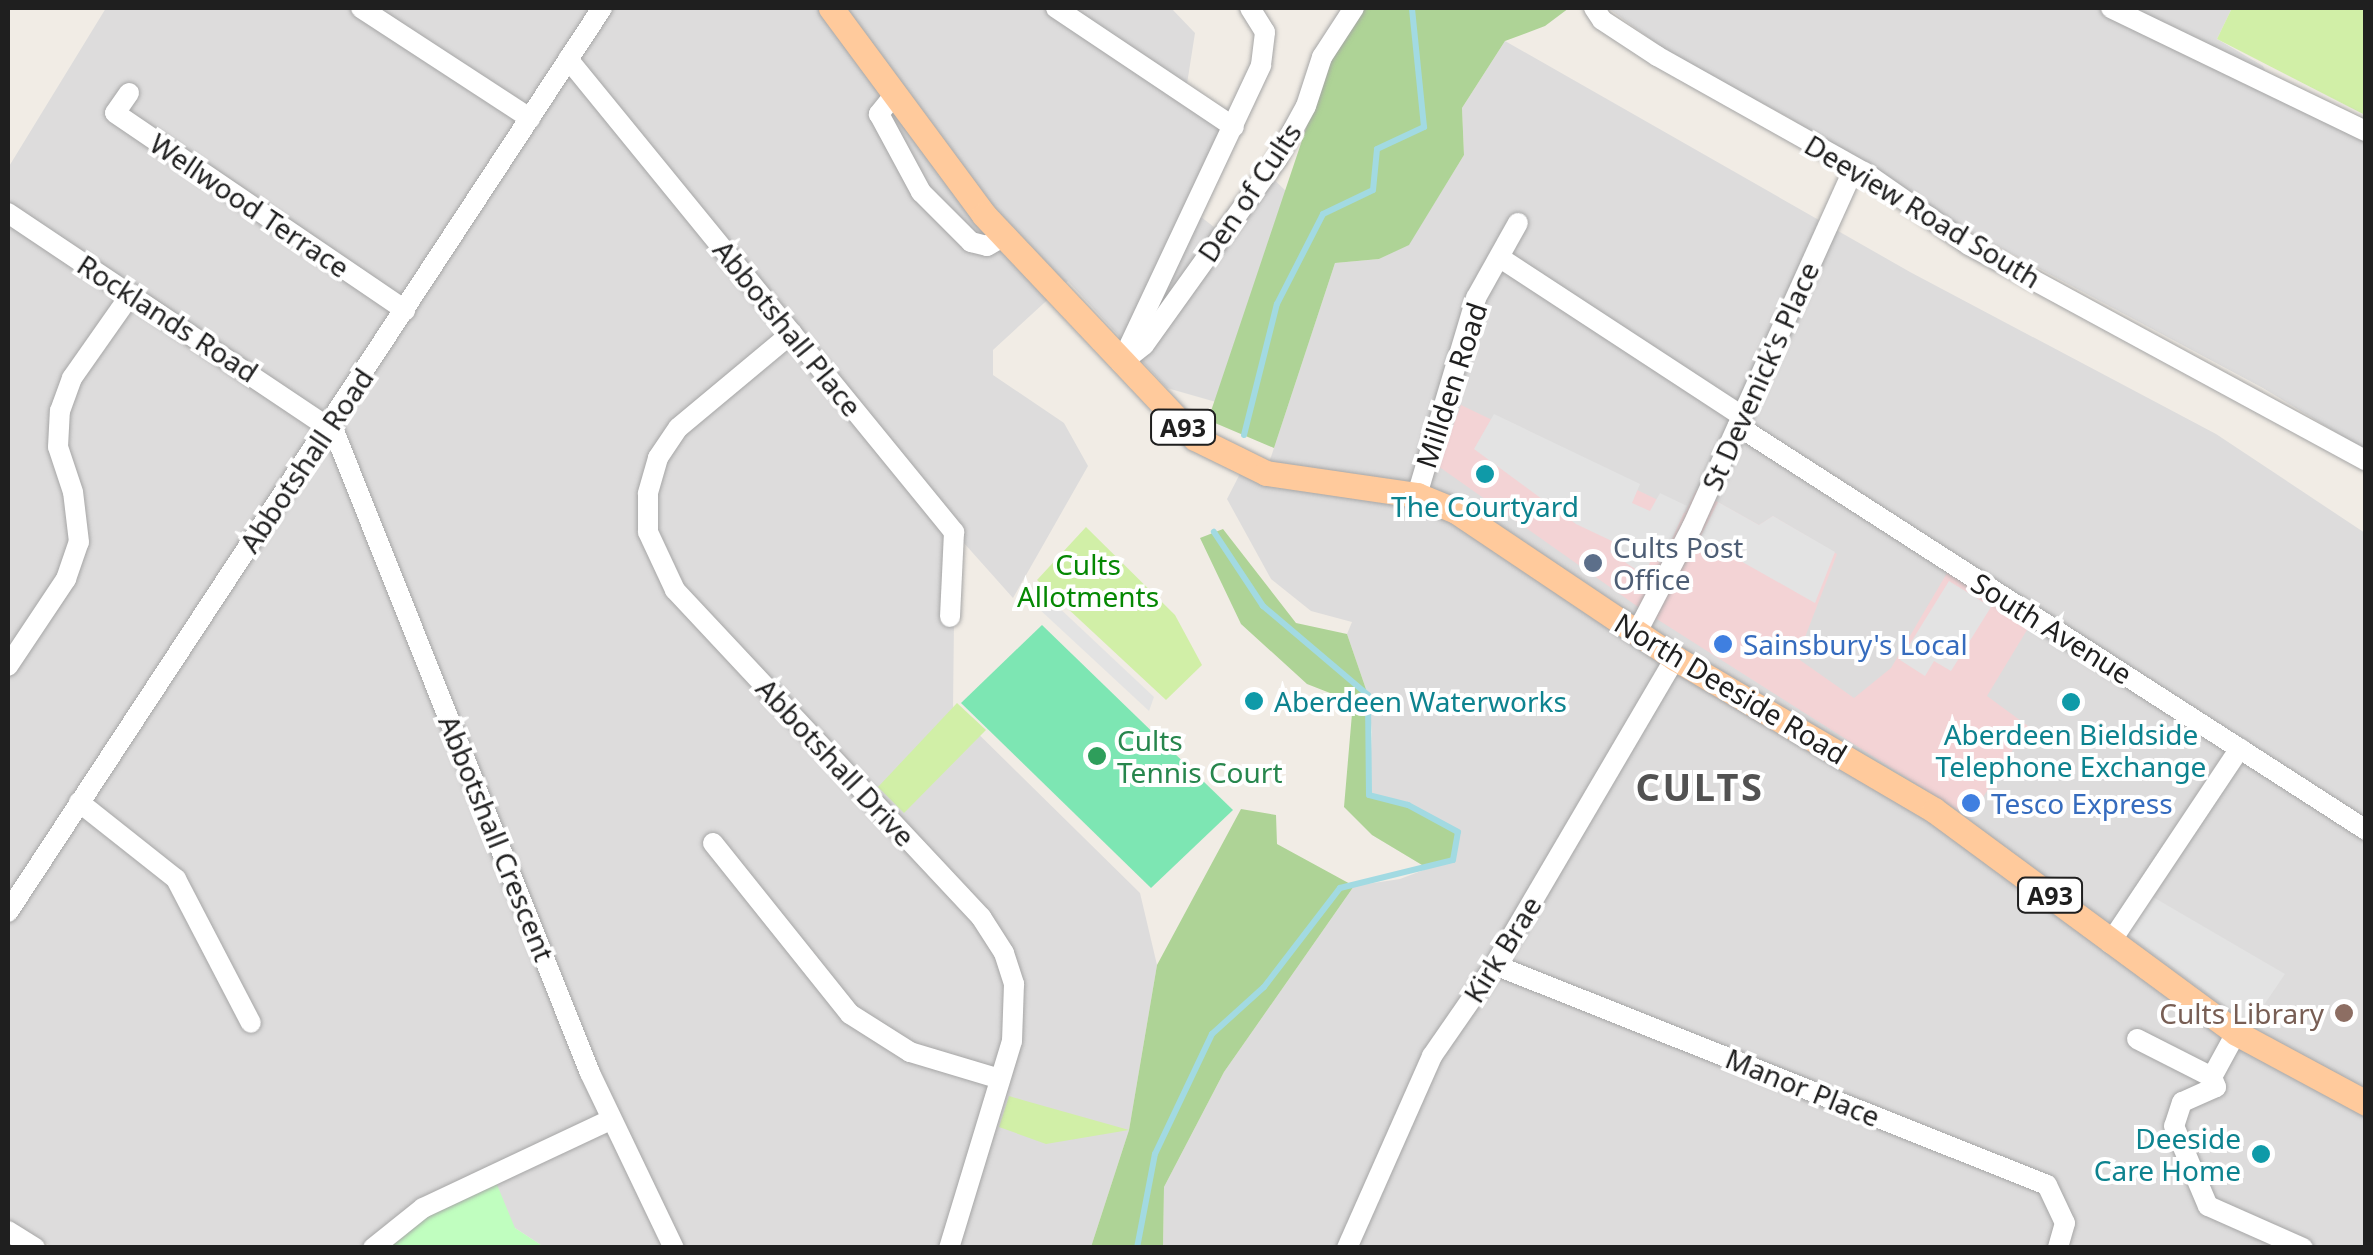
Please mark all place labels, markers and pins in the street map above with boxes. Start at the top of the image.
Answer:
marker: The Courtyard [1474,463,1496,485]
place label: The Courtyard [1391,489,1579,523]
place label: Cults Post Office [1613,530,1743,596]
marker: Cults Post Office [1582,552,1604,574]
place label: Sainsbury's Local [1743,627,1968,661]
marker: Sainsbury's Local [1712,633,1734,655]
place label: Aberdeen Waterworks [1274,684,1567,718]
marker: Aberdeen Waterworks [1243,690,1265,712]
marker: Aberdeen Bieldside Telephone Exchange [2060,691,2082,713]
place label: Aberdeen Bieldside Telephone Exchange [1936,717,2206,783]
place label: Cults Tennis Court [1117,723,1283,789]
marker: Cults Tennis Court [1086,745,1108,767]
place label: Tesco Express [1991,786,2173,820]
marker: Tesco Express [1960,792,1982,814]
place label: Cults Library [2159,996,2324,1030]
marker: Cults Library [2333,1002,2355,1024]
place label: Deeside Care Home [2094,1121,2241,1187]
marker: Deeside Care Home [2250,1143,2272,1165]

